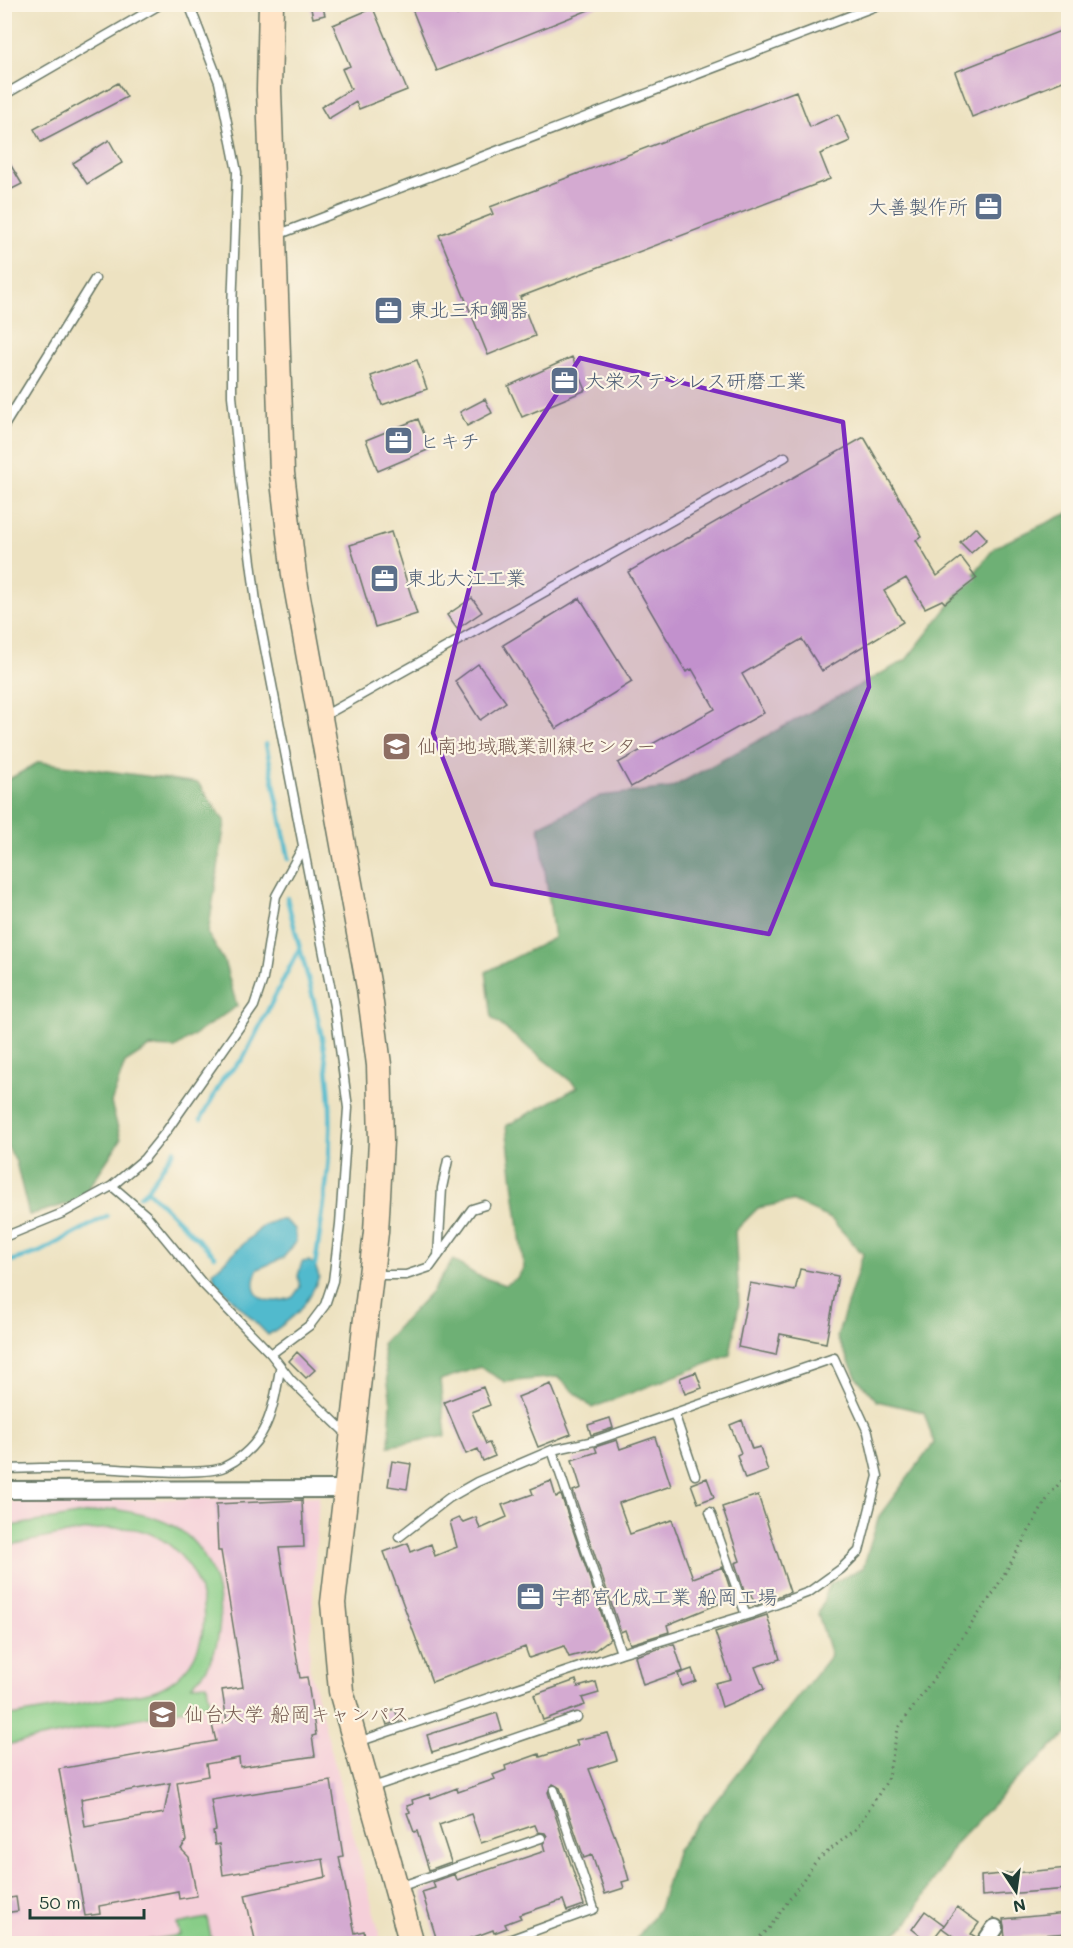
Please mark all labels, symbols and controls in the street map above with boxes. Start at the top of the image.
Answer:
office icon: 大善製作所 [973,191,1005,223]
place label: 大善製作所 [868,193,968,219]
office icon: 東北三和鋼器 [372,294,404,326]
place label: 東北三和鋼器 [409,296,529,322]
office icon: 大栄ステンレス研磨工業 [548,365,580,397]
place label: 大栄ステンレス研磨工業 [585,367,806,393]
office icon: ヒキチ [383,425,415,457]
place label: ヒキチ [420,427,480,453]
office icon: 東北大江工業 [369,562,401,594]
place label: 東北大江工業 [406,564,526,590]
school or university icon: 仙南地域職業訓練センター [380,730,412,762]
place label: 仙南地域職業訓練センター [417,732,656,758]
office icon: 宇都宮化成工業 船岡工場 [514,1581,546,1613]
place label: 宇都宮化成工業 船岡工場 [551,1583,777,1609]
school or university icon: 仙台大学 船岡キャンパス [147,1698,179,1730]
place label: 仙台大学 船岡キャンパス [184,1700,410,1726]
north arrow [986,1861,1046,1921]
scale bar [30,1882,144,1920]
text: 50 m [39,1890,81,1914]
text: N [1011,1895,1028,1918]

